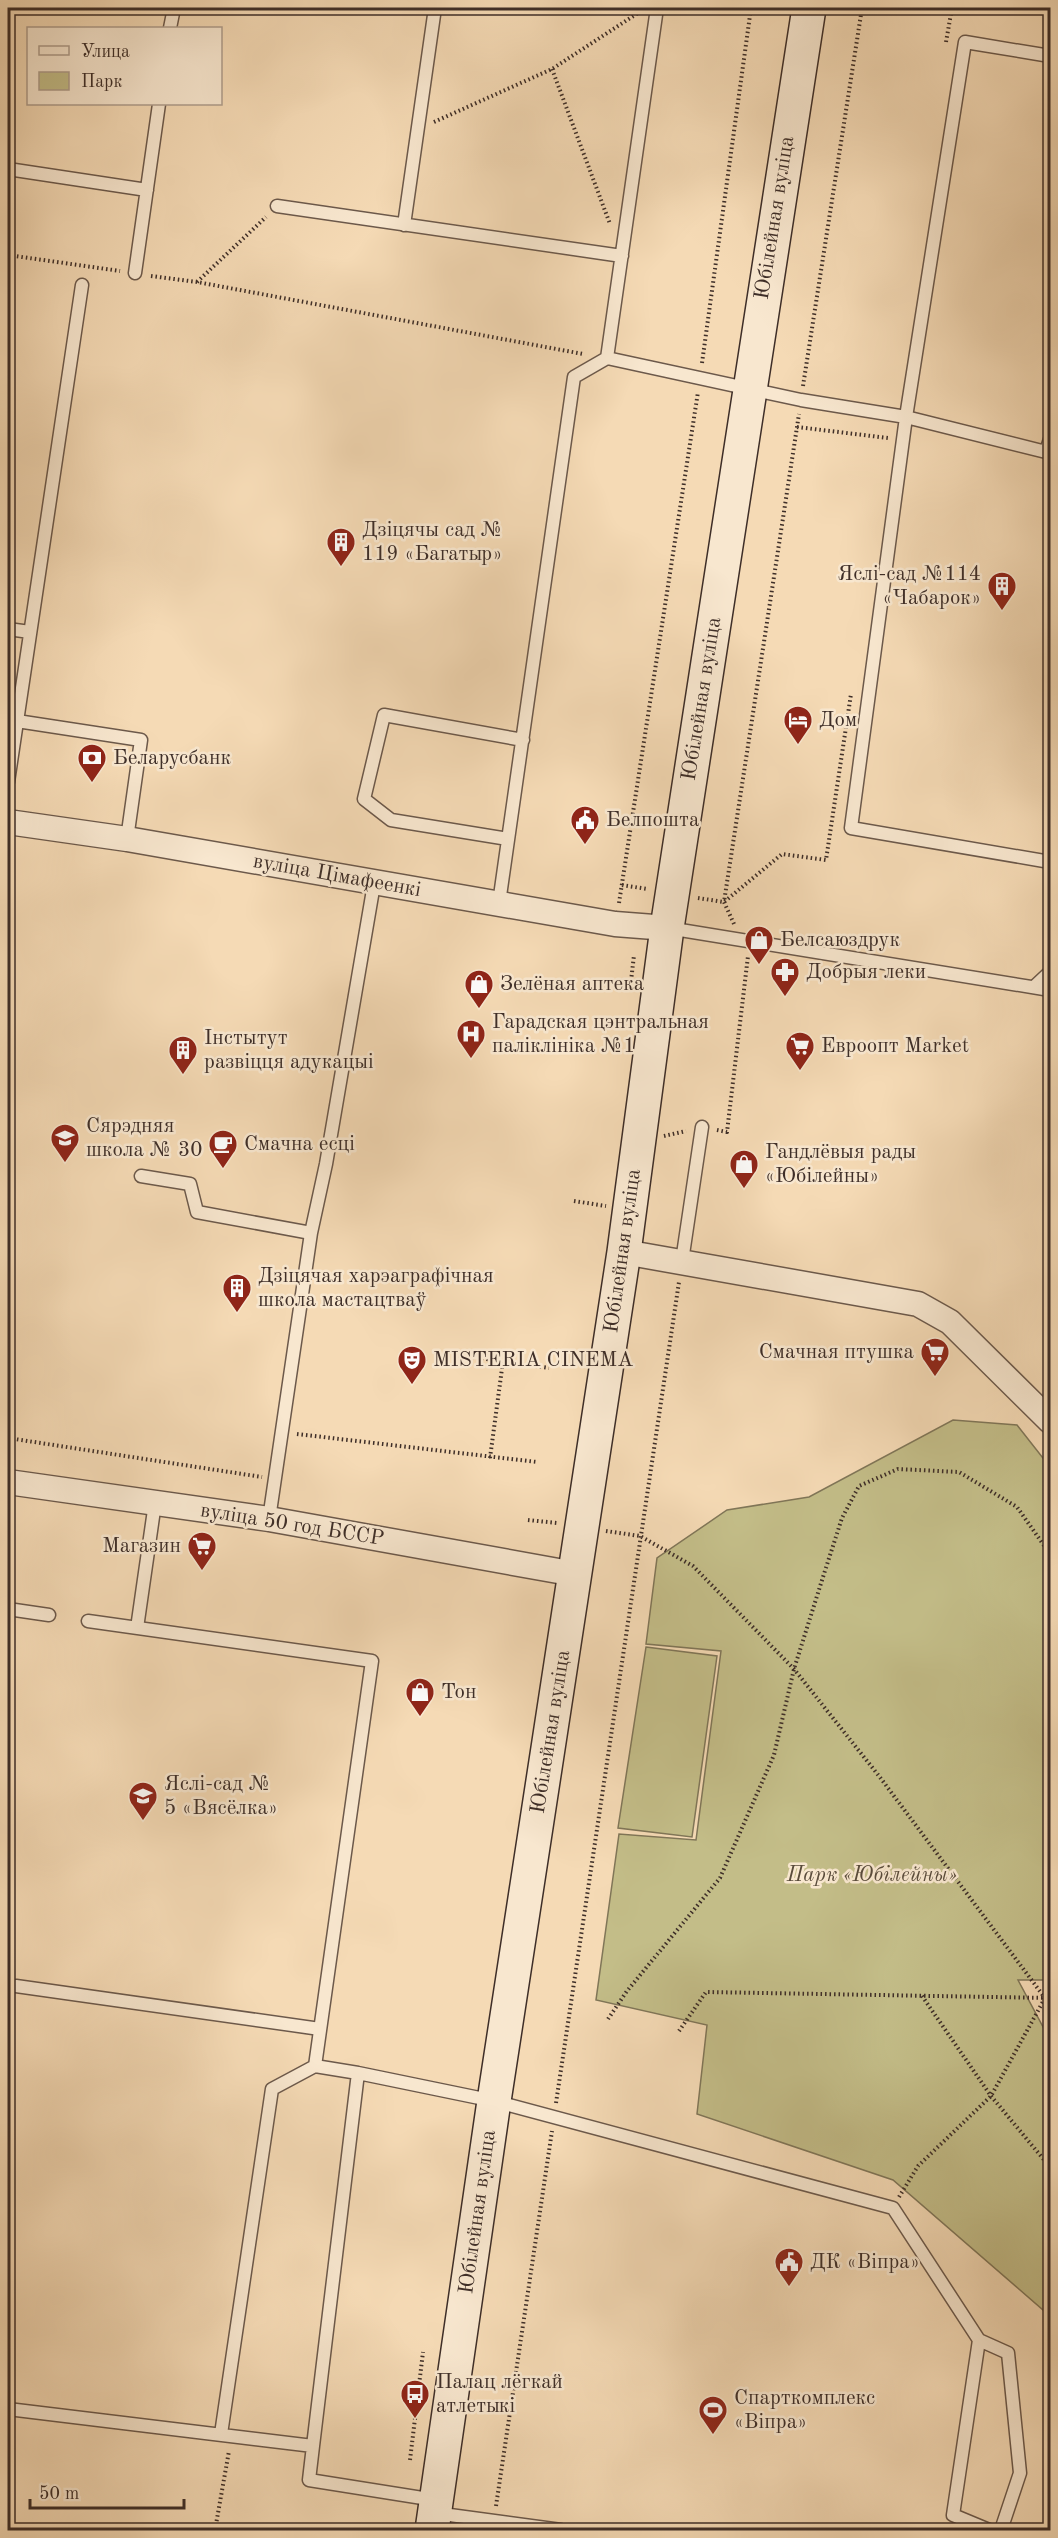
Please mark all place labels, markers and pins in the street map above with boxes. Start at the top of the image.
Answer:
place label: Дзіцячы сад № 119 «Багатыр» [362,520,503,565]
building icon: Дзіцячы сад № 119 «Багатыр» [325,526,357,568]
place label: Яслі-сад №114 «Чабарок» [837,564,981,609]
building icon: Яслі-сад №114 «Чабарок» [986,570,1018,612]
hotel icon: Дом [782,704,814,746]
place label: Дом [819,710,857,731]
bank icon: Беларусбанк [76,742,108,784]
place label: Беларусбанк [113,748,231,769]
public building icon: Белпошта [569,804,601,846]
place label: Белпошта [606,810,699,831]
shop icon: Белсаюздрук [743,924,775,966]
place label: Белсаюздрук [780,930,900,951]
pharmacy icon: Добрыя леки [769,956,801,998]
place label: Добрыя леки [806,962,926,983]
shop icon: Зелёная аптека [463,968,495,1010]
place label: Зелёная аптека [500,974,644,995]
place label: Гарадская цэнтральная паліклініка №1 [492,1012,709,1057]
hospital icon: Гарадская цэнтральная паліклініка №1 [455,1018,487,1060]
place label: Інстытут развіцця адукацыі [204,1028,374,1073]
supermarket icon: Евроопт Market [784,1030,816,1072]
building icon: Інстытут развіцця адукацыі [167,1034,199,1076]
place label: Евроопт Market [821,1036,969,1057]
place label: Сярэдняя школа № 30 [86,1116,202,1161]
school or university icon: Сярэдняя школа № 30 [49,1122,81,1164]
cafe icon: Смачна есцi [207,1128,239,1170]
place label: Смачна есцi [244,1134,355,1155]
place label: Гандлёвыя рады «Юбілейны» [765,1142,916,1187]
shop icon: Гандлёвыя рады «Юбілейны» [728,1148,760,1190]
place label: Дзіцячая харэаграфічная школа мастацтваў [258,1266,494,1311]
building icon: Дзіцячая харэаграфічная школа мастацтваў [221,1272,253,1314]
supermarket icon: Смачная птушка [919,1336,951,1378]
place label: Смачная птушка [759,1342,914,1363]
theatre icon: MISTERIA CINEMA [396,1344,428,1386]
place label: MISTERIA CINEMA [433,1350,633,1371]
supermarket icon: Магазин [186,1530,218,1572]
place label: Магазин [102,1536,181,1557]
shop icon: Тон [404,1676,436,1718]
place label: Тон [441,1682,477,1703]
place label: Яслі-сад № 5 «Вясёлка» [164,1774,278,1819]
school or university icon: Яслі-сад № 5 «Вясёлка» [127,1780,159,1822]
public building icon: ДК «Віпра» [773,2246,805,2288]
place label: ДК «Віпра» [810,2252,920,2273]
place label: Палац лёгкай атлетыкі [436,2372,563,2417]
bus stop icon: Палац лёгкай атлетыкі [399,2378,431,2420]
place label: Спарткомплекс «Віпра» [734,2388,875,2433]
sports icon: Спарткомплекс «Віпра» [697,2394,729,2436]

